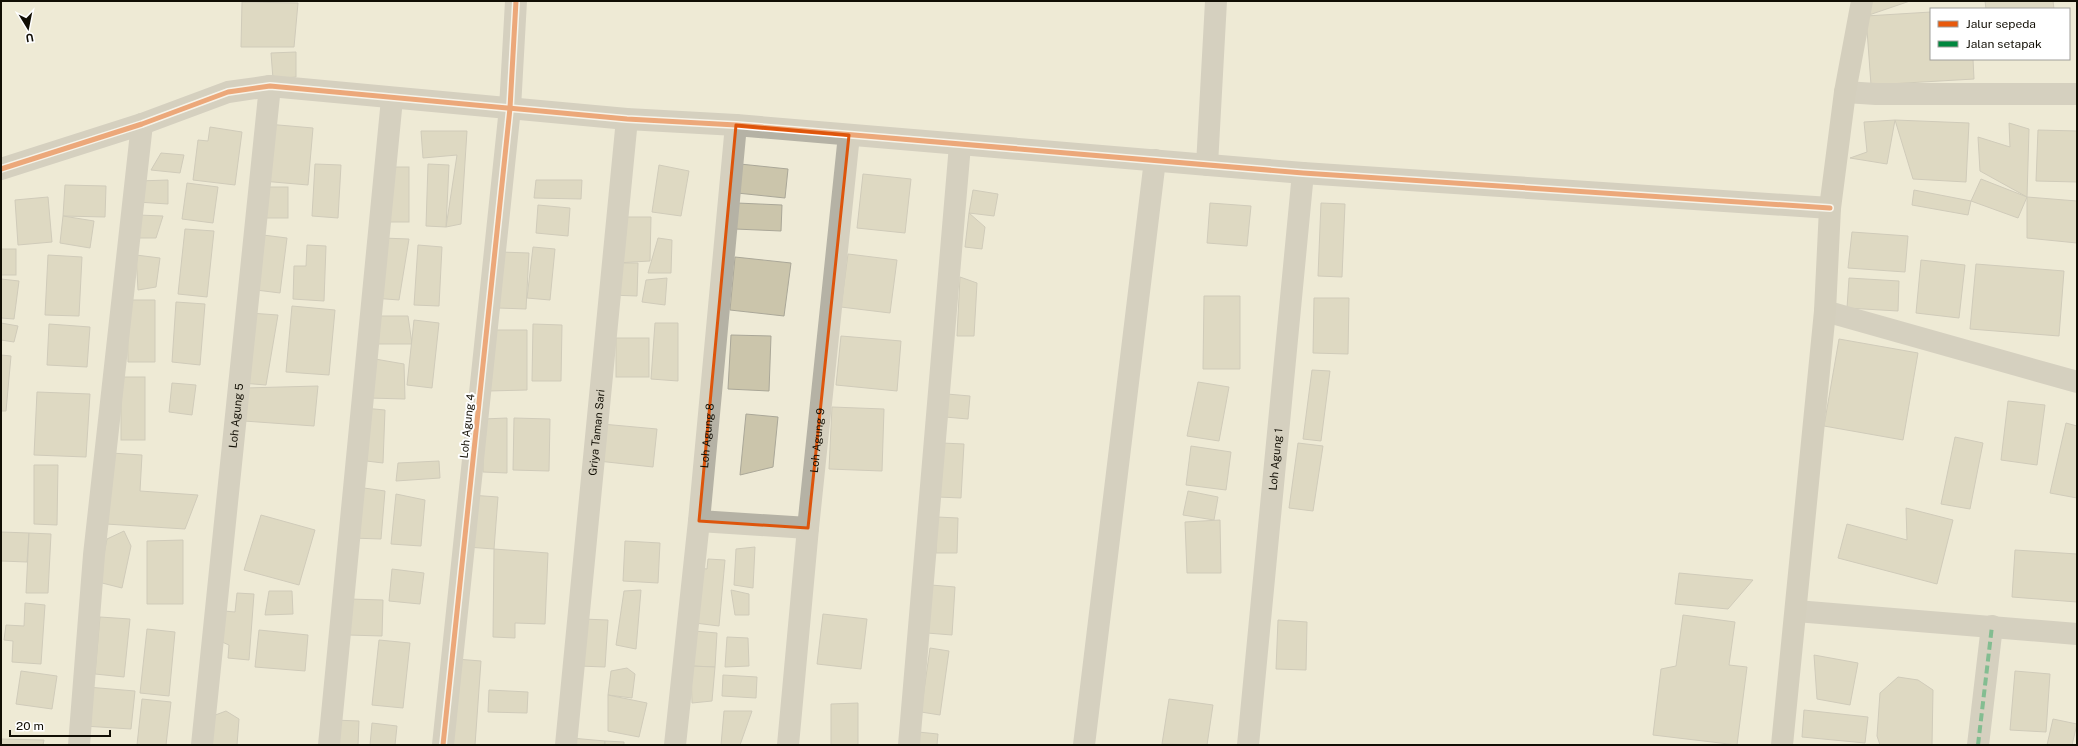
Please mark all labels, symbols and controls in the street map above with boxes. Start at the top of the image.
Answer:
north arrow [8,8,48,48]
legend [1930,8,2070,60]
text: Jalur sepeda [1966,17,2036,31]
text: U [25,31,35,44]
text: Jalan setapak [1966,37,2042,51]
street label: Loh Agung 5 [227,383,245,449]
street label: Griya Taman Sari [586,389,607,476]
street label: Loh Agung 4 [458,393,476,459]
street label: Loh Agung 8 [698,403,716,469]
street label: Loh Agung 9 [808,407,826,473]
street label: Loh Agung 1 [1267,428,1284,491]
scale bar [10,712,110,738]
text: 20 m [16,719,44,733]

